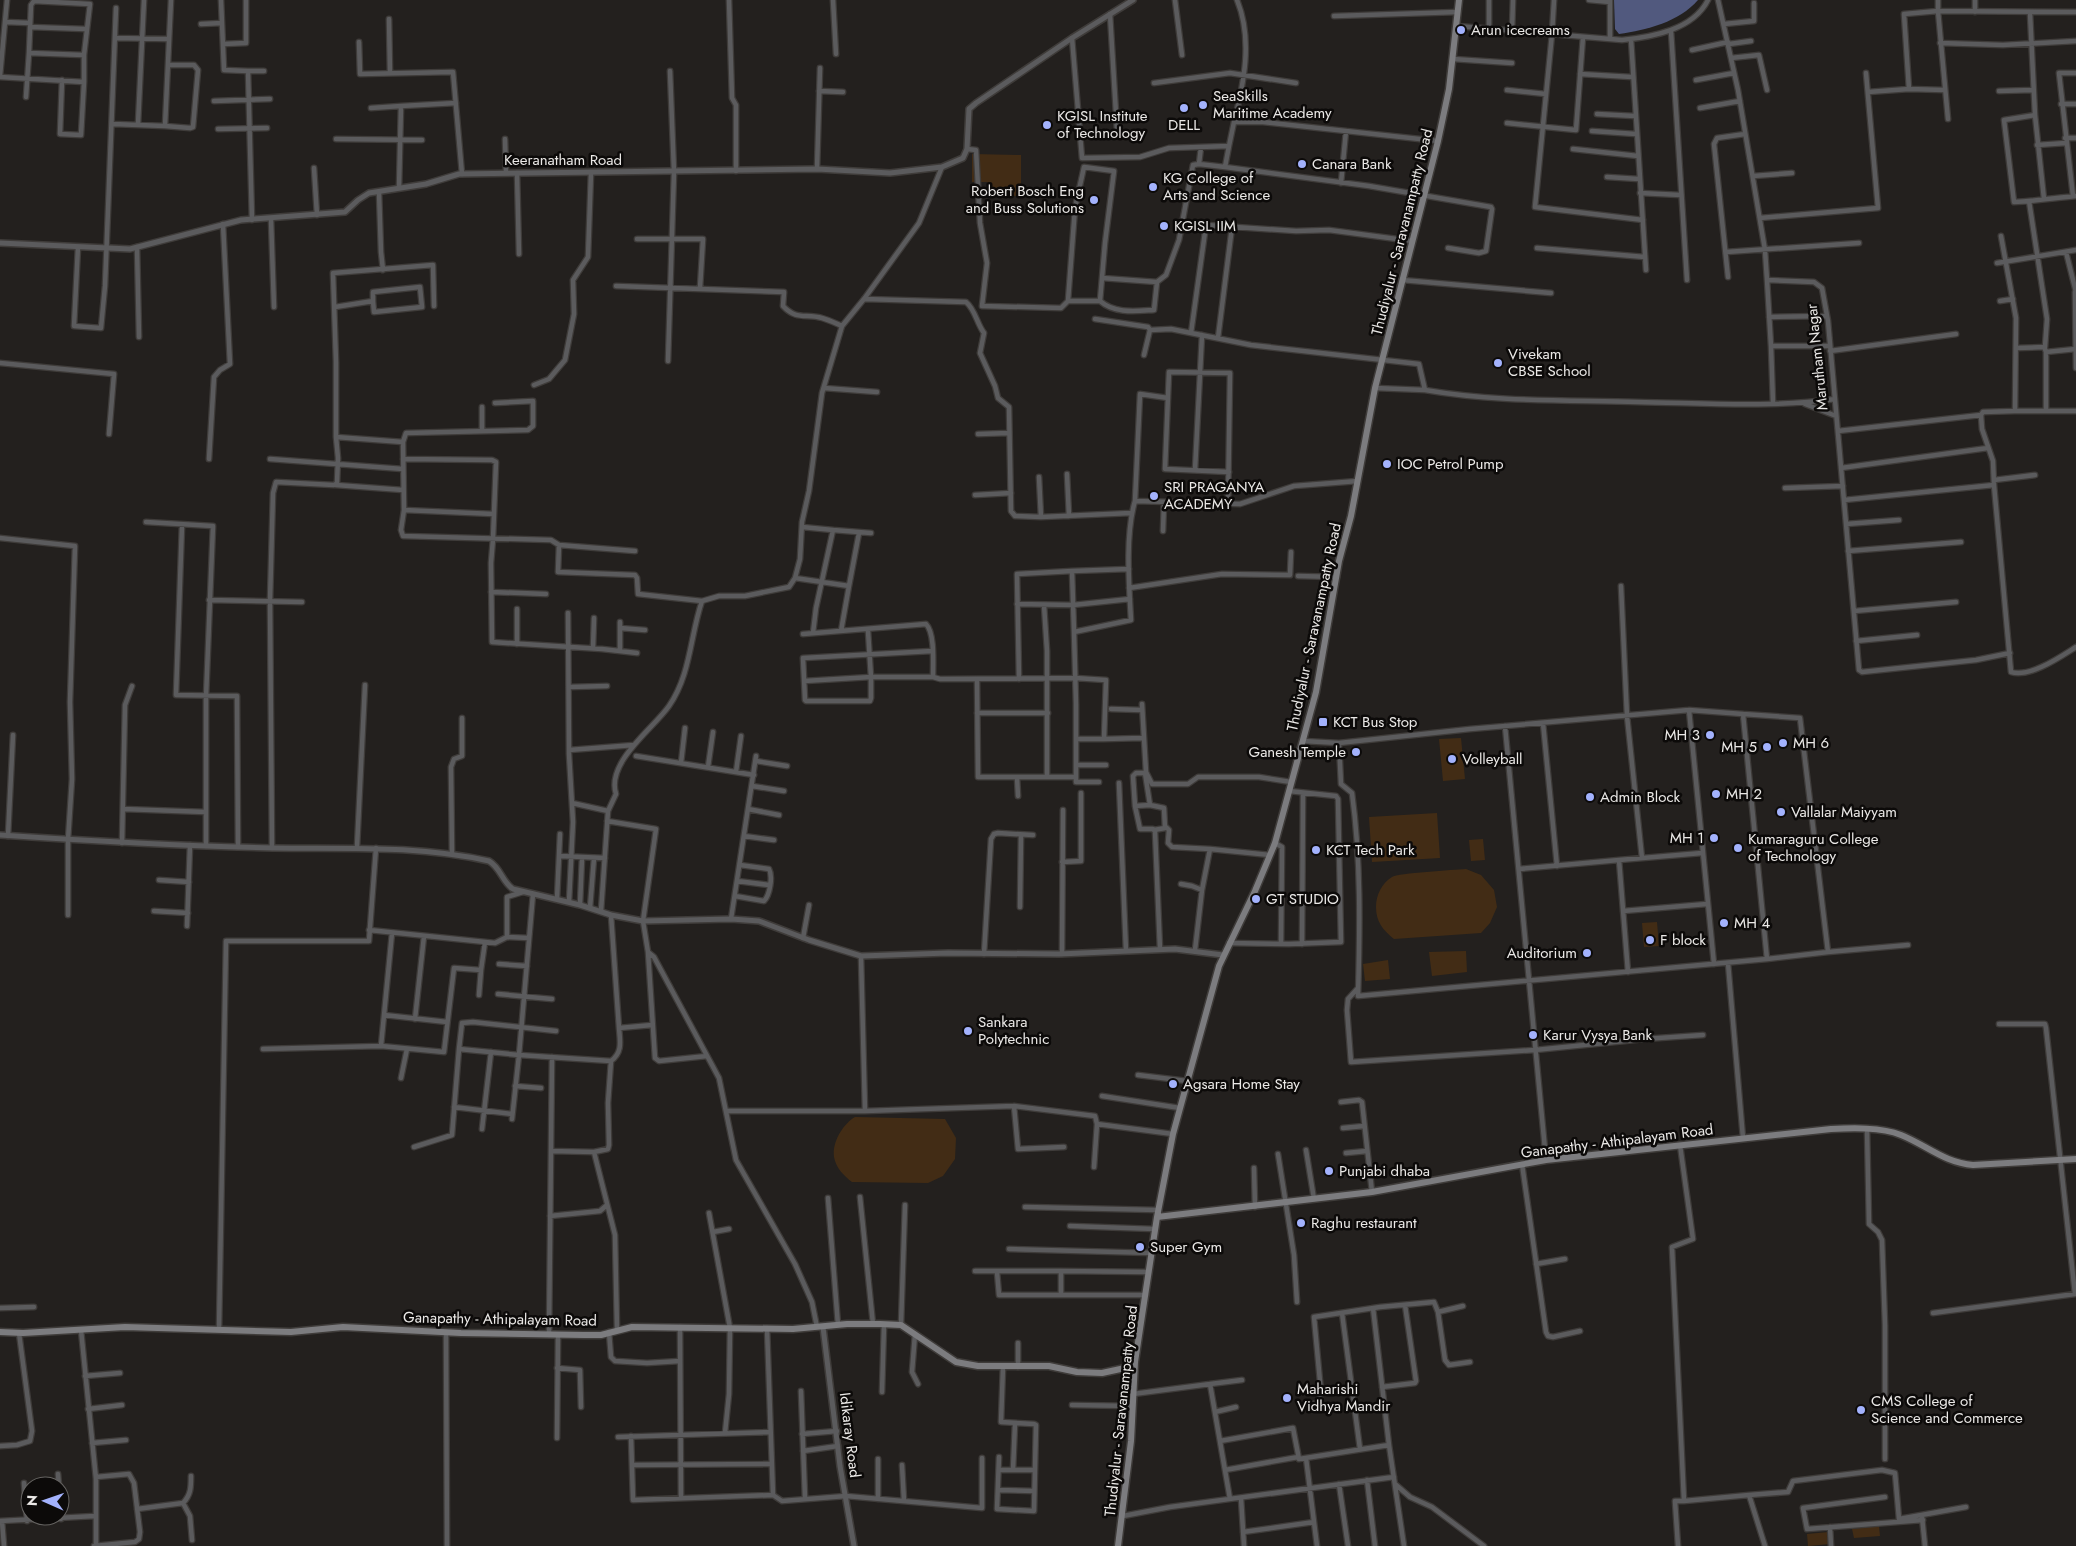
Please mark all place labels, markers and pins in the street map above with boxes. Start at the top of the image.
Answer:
place label: Arun icecreams [1471,19,1570,41]
marker: Arun icecreams [1455,24,1467,36]
place label: SeaSkills Maritime Academy [1213,85,1332,124]
marker: SeaSkills Maritime Academy [1197,99,1209,111]
marker: DELL [1178,102,1190,114]
place label: KGISL Institute of Technology [1057,105,1148,144]
place label: DELL [1168,114,1200,136]
marker: KGISL Institute of Technology [1041,119,1053,131]
place label: Canara Bank [1312,153,1392,175]
marker: Canara Bank [1296,158,1308,170]
place label: KG College of Arts and Science [1163,167,1270,206]
place label: Robert Bosch Eng and Buss Solutions [966,180,1084,219]
marker: KG College of Arts and Science [1147,181,1159,193]
marker: Robert Bosch Eng and Buss Solutions [1088,194,1100,206]
place label: KGISL IIM [1174,215,1236,237]
marker: KGISL IIM [1158,220,1170,232]
place label: Vivekam CBSE School [1508,343,1591,382]
marker: Vivekam CBSE School [1492,357,1504,369]
place label: IOC Petrol Pump [1397,453,1504,475]
marker: IOC Petrol Pump [1381,458,1393,470]
place label: SRI PRAGANYA ACADEMY [1164,476,1264,515]
marker: SRI PRAGANYA ACADEMY [1148,490,1160,502]
place label: KCT Bus Stop [1333,711,1418,733]
marker: KCT Bus Stop [1317,716,1329,728]
place label: MH 3 [1664,724,1700,746]
marker: MH 3 [1704,729,1716,741]
place label: MH 6 [1793,732,1829,754]
place label: MH 5 [1721,736,1757,758]
marker: MH 6 [1777,737,1789,749]
place label: Ganesh Temple [1249,741,1346,763]
marker: MH 5 [1761,741,1773,753]
marker: Ganesh Temple [1350,746,1362,758]
place label: Volleyball [1462,748,1523,770]
marker: Volleyball [1446,753,1458,765]
place label: MH 2 [1726,783,1762,805]
place label: Admin Block [1600,786,1681,808]
marker: MH 2 [1710,788,1722,800]
marker: Admin Block [1584,791,1596,803]
place label: Vallalar Maiyyam [1791,801,1897,823]
marker: Vallalar Maiyyam [1775,806,1787,818]
place label: MH 1 [1670,827,1704,849]
place label: Kumaraguru College of Technology [1748,828,1879,867]
marker: MH 1 [1708,832,1720,844]
place label: KCT Tech Park [1326,839,1415,861]
marker: Kumaraguru College of Technology [1732,842,1744,854]
marker: KCT Tech Park [1310,844,1322,856]
place label: GT STUDIO [1266,888,1339,910]
marker: GT STUDIO [1250,893,1262,905]
place label: MH 4 [1734,912,1770,934]
marker: MH 4 [1718,917,1730,929]
place label: F block [1660,929,1706,951]
marker: F block [1644,934,1656,946]
place label: Auditorium [1507,942,1577,964]
marker: Auditorium [1581,947,1593,959]
place label: Sankara Polytechnic [978,1011,1049,1050]
place label: Karur Vysya Bank [1543,1024,1653,1046]
marker: Sankara Polytechnic [962,1025,974,1037]
marker: Karur Vysya Bank [1527,1029,1539,1041]
place label: Agsara Home Stay [1183,1073,1300,1095]
marker: Agsara Home Stay [1167,1078,1179,1090]
place label: Punjabi dhaba [1339,1160,1430,1182]
marker: Punjabi dhaba [1323,1165,1335,1177]
place label: Raghu restaurant [1311,1212,1417,1234]
marker: Raghu restaurant [1295,1217,1307,1229]
place label: Super Gym [1150,1236,1222,1258]
marker: Super Gym [1134,1241,1146,1253]
place label: Maharishi Vidhya Mandir [1297,1378,1391,1417]
place label: CMS College of Science and Commerce [1871,1390,2023,1429]
marker: Maharishi Vidhya Mandir [1281,1392,1293,1404]
marker: CMS College of Science and Commerce [1855,1404,1867,1416]

